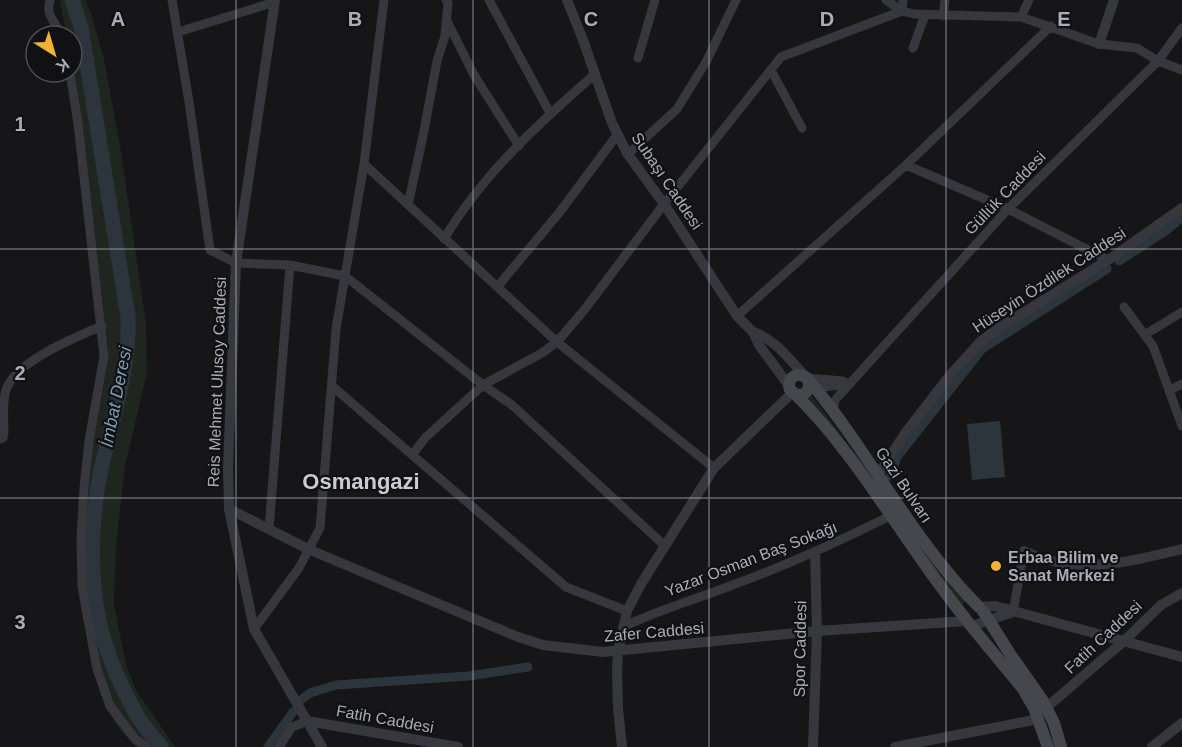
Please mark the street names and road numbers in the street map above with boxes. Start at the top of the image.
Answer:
street label: Subaşı Caddesi [628,129,706,233]
street label: Güllük Caddesi [961,148,1049,238]
street label: Hüseyin Özdilek Caddesi [969,224,1129,336]
street label: Reis Mehmet Ulusoy Caddesi [205,276,229,488]
street label: Gazi Bulvarı [873,444,935,526]
street label: Yazar Osman Baş Sokağı [663,518,839,600]
street label: Fatih Caddesi [1061,597,1145,677]
street label: Spor Caddesi [791,600,809,698]
street label: Zafer Caddesi [603,619,705,645]
street label: Fatih Caddesi [335,702,435,736]

